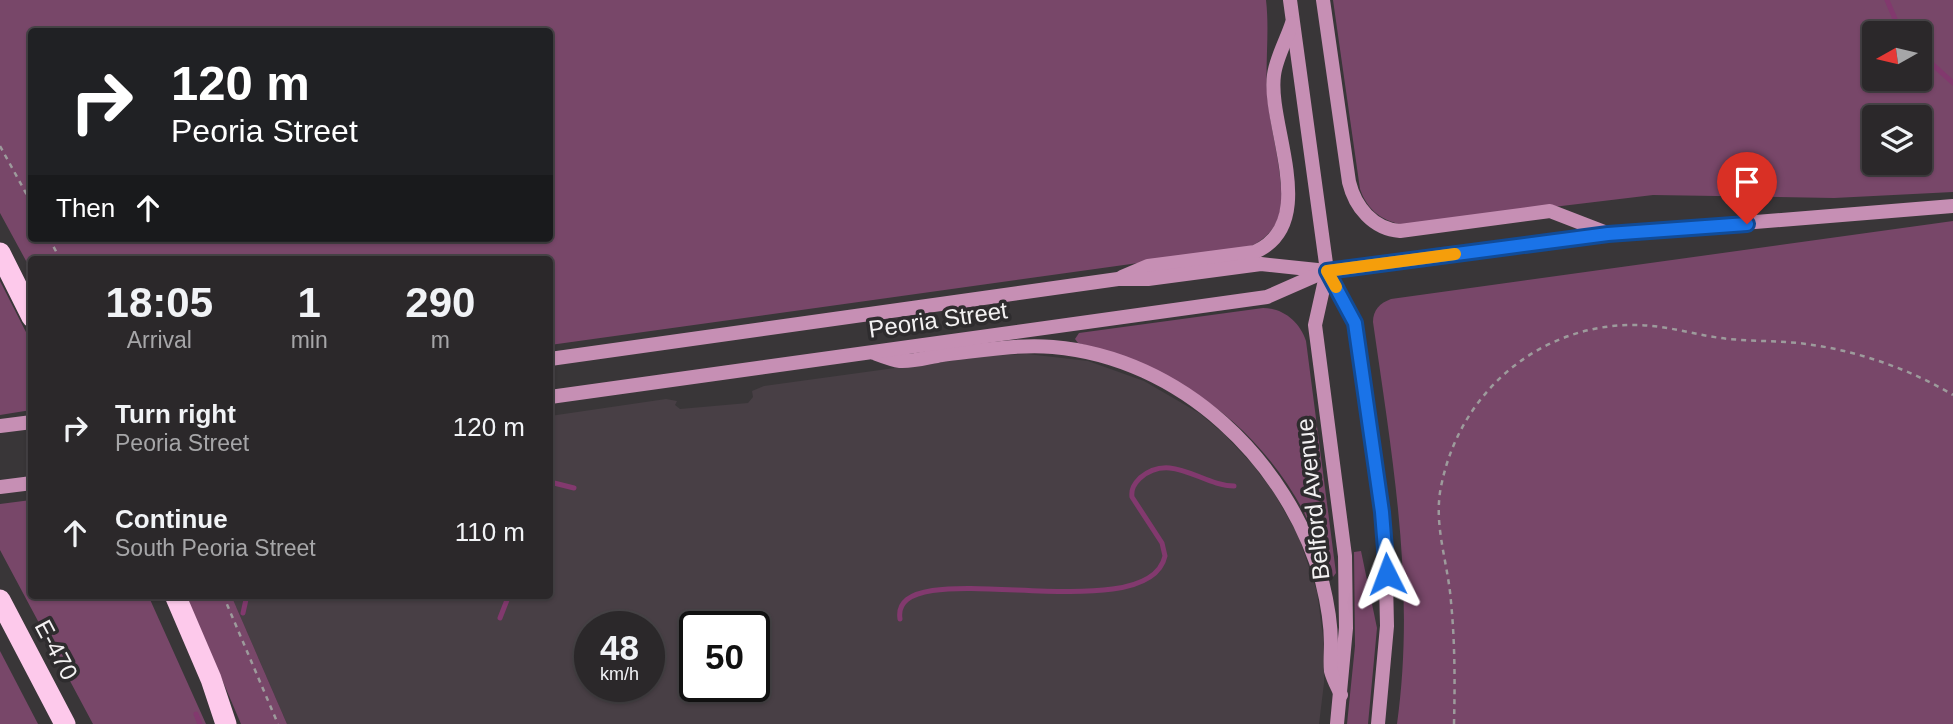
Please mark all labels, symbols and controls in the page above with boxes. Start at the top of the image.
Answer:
north arrow [1862,21,1932,91]
map controls [1862,21,1932,175]
icon: right [56,56,147,147]
text: 120 m [171,56,310,110]
button: layers [1862,105,1932,175]
text: Peoria Street [171,113,358,149]
pin [1717,152,1777,224]
icon: arrive [1728,163,1766,201]
icon: ahead [129,189,167,227]
text: Then [56,193,115,223]
text: 18:05 [106,279,213,326]
text: 1 [297,279,321,326]
text: 290 [405,279,475,326]
street label: Peoria Street [867,296,1009,343]
text: Arrival [127,327,192,353]
text: min [291,327,328,353]
text: m [431,327,450,353]
text: Turn right [115,399,236,429]
icon: right [56,409,94,447]
text: 120 m [453,412,525,442]
street label: Belford Avenue [1291,417,1334,581]
text: Peoria Street [115,430,249,456]
text: Continue [115,504,228,534]
icon: ahead [56,514,94,552]
text: 110 m [455,517,525,547]
text: South Peoria Street [115,535,316,561]
position arrow [1350,537,1424,611]
speed limit sign: 50 [679,611,770,702]
street label: E-470 [29,615,83,684]
text: 48 [600,628,639,667]
text: km/h [600,664,639,684]

